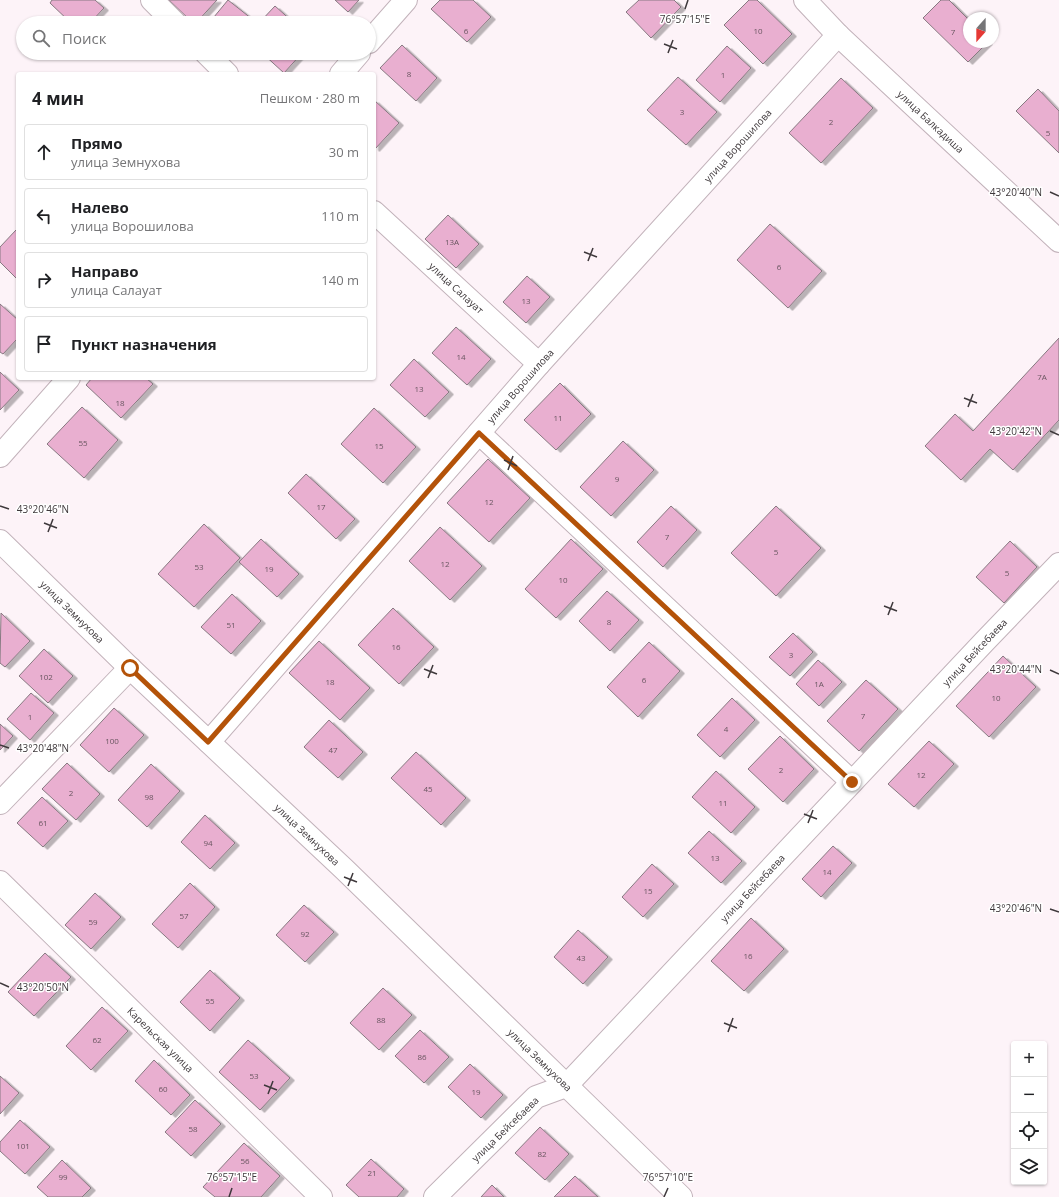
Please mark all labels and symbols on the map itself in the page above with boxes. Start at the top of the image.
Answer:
text: 76°57'15"E [660,12,710,26]
north arrow [963,12,999,48]
house number: 6 [464,25,469,36]
house number: 10 [753,25,763,36]
house number: 7 [951,26,956,37]
house number: 8 [407,68,412,79]
house number: 1 [721,69,725,80]
street label: улица Балкадиша [894,87,967,156]
house number: 3 [680,106,685,117]
street label: улица Ворошилова [701,106,775,185]
house number: 2 [829,116,834,127]
house number: 5 [1046,127,1051,138]
text: 43°20'40"N [990,185,1042,199]
house number: 13А [445,236,460,247]
street label: улица Салауат [426,259,487,317]
house number: 6 [777,261,782,272]
house number: 13 [521,295,531,306]
street label: улица Ворошилова [484,346,557,426]
house number: 14 [456,351,466,362]
house number: 7А [1037,371,1048,382]
house number: 13 [414,383,424,394]
house number: 18 [115,397,125,408]
house number: 11 [553,412,563,423]
text: 43°20'42"N [990,424,1042,438]
house number: 55 [78,437,88,448]
house number: 15 [374,440,384,451]
house number: 9 [615,473,620,484]
house number: 12 [484,496,494,507]
house number: 17 [316,501,326,512]
text: 43°20'46"N [17,502,69,516]
house number: 7 [665,531,670,542]
house number: 5 [774,546,779,557]
house number: 12 [440,558,450,569]
house number: 53 [194,561,204,572]
house number: 19 [264,563,274,574]
house number: 5 [1005,567,1010,578]
house number: 10 [558,574,568,585]
street label: улица Земнухова [37,577,107,646]
street label: улица Бейсебаева [939,615,1010,689]
house number: 8 [607,616,612,627]
house number: 51 [226,619,236,630]
house number: 16 [391,641,401,652]
house number: 3 [789,649,794,660]
route start [121,659,139,677]
text: 43°20'44"N [990,662,1042,676]
house number: 102 [39,671,53,682]
house number: 6 [642,674,647,685]
house number: 18 [325,676,335,687]
house number: 1А [814,678,825,689]
house number: 10 [991,692,1001,703]
house number: 7 [861,710,866,721]
house number: 1 [28,711,32,722]
house number: 4 [724,723,729,734]
house number: 100 [105,735,119,746]
text: 43°20'48"N [17,741,69,755]
house number: 47 [328,744,338,755]
house number: 2 [779,764,784,775]
house number: 12 [916,769,926,780]
route end [843,773,861,791]
house number: 45 [423,783,433,794]
house number: 2 [69,787,74,798]
house number: 98 [144,791,154,802]
house number: 11 [718,797,728,808]
street label: улица Земнухова [272,801,343,868]
house number: 61 [38,817,48,828]
house number: 94 [203,837,213,848]
street label: улица Бейсебаева [717,851,788,925]
house number: 13 [710,852,720,863]
house number: 14 [822,866,832,877]
house number: 15 [643,885,653,896]
text: 43°20'46"N [990,901,1042,915]
house number: 57 [179,910,189,921]
house number: 59 [88,916,98,927]
house number: 92 [300,928,310,939]
house number: 16 [743,950,753,961]
house number: 43 [576,952,586,963]
text: 43°20'50"N [17,980,69,994]
house number: 55 [205,995,215,1006]
street label: Карельская улица [124,1004,197,1075]
house number: 88 [376,1014,386,1025]
street label: улица Земнухова [505,1025,575,1094]
house number: 62 [92,1034,102,1045]
house number: 86 [417,1051,427,1062]
house number: 53 [249,1070,259,1081]
house number: 60 [158,1083,168,1094]
house number: 19 [471,1086,481,1097]
street label: улица Бейсебаева [468,1093,542,1165]
house number: 58 [188,1123,198,1134]
house number: 101 [16,1140,30,1151]
house number: 82 [537,1148,547,1159]
house number: 56 [240,1155,250,1166]
house number: 21 [367,1167,377,1178]
text: 76°57'15"E [207,1170,257,1184]
text: 76°57'10"E [643,1170,693,1184]
house number: 99 [58,1171,68,1182]

